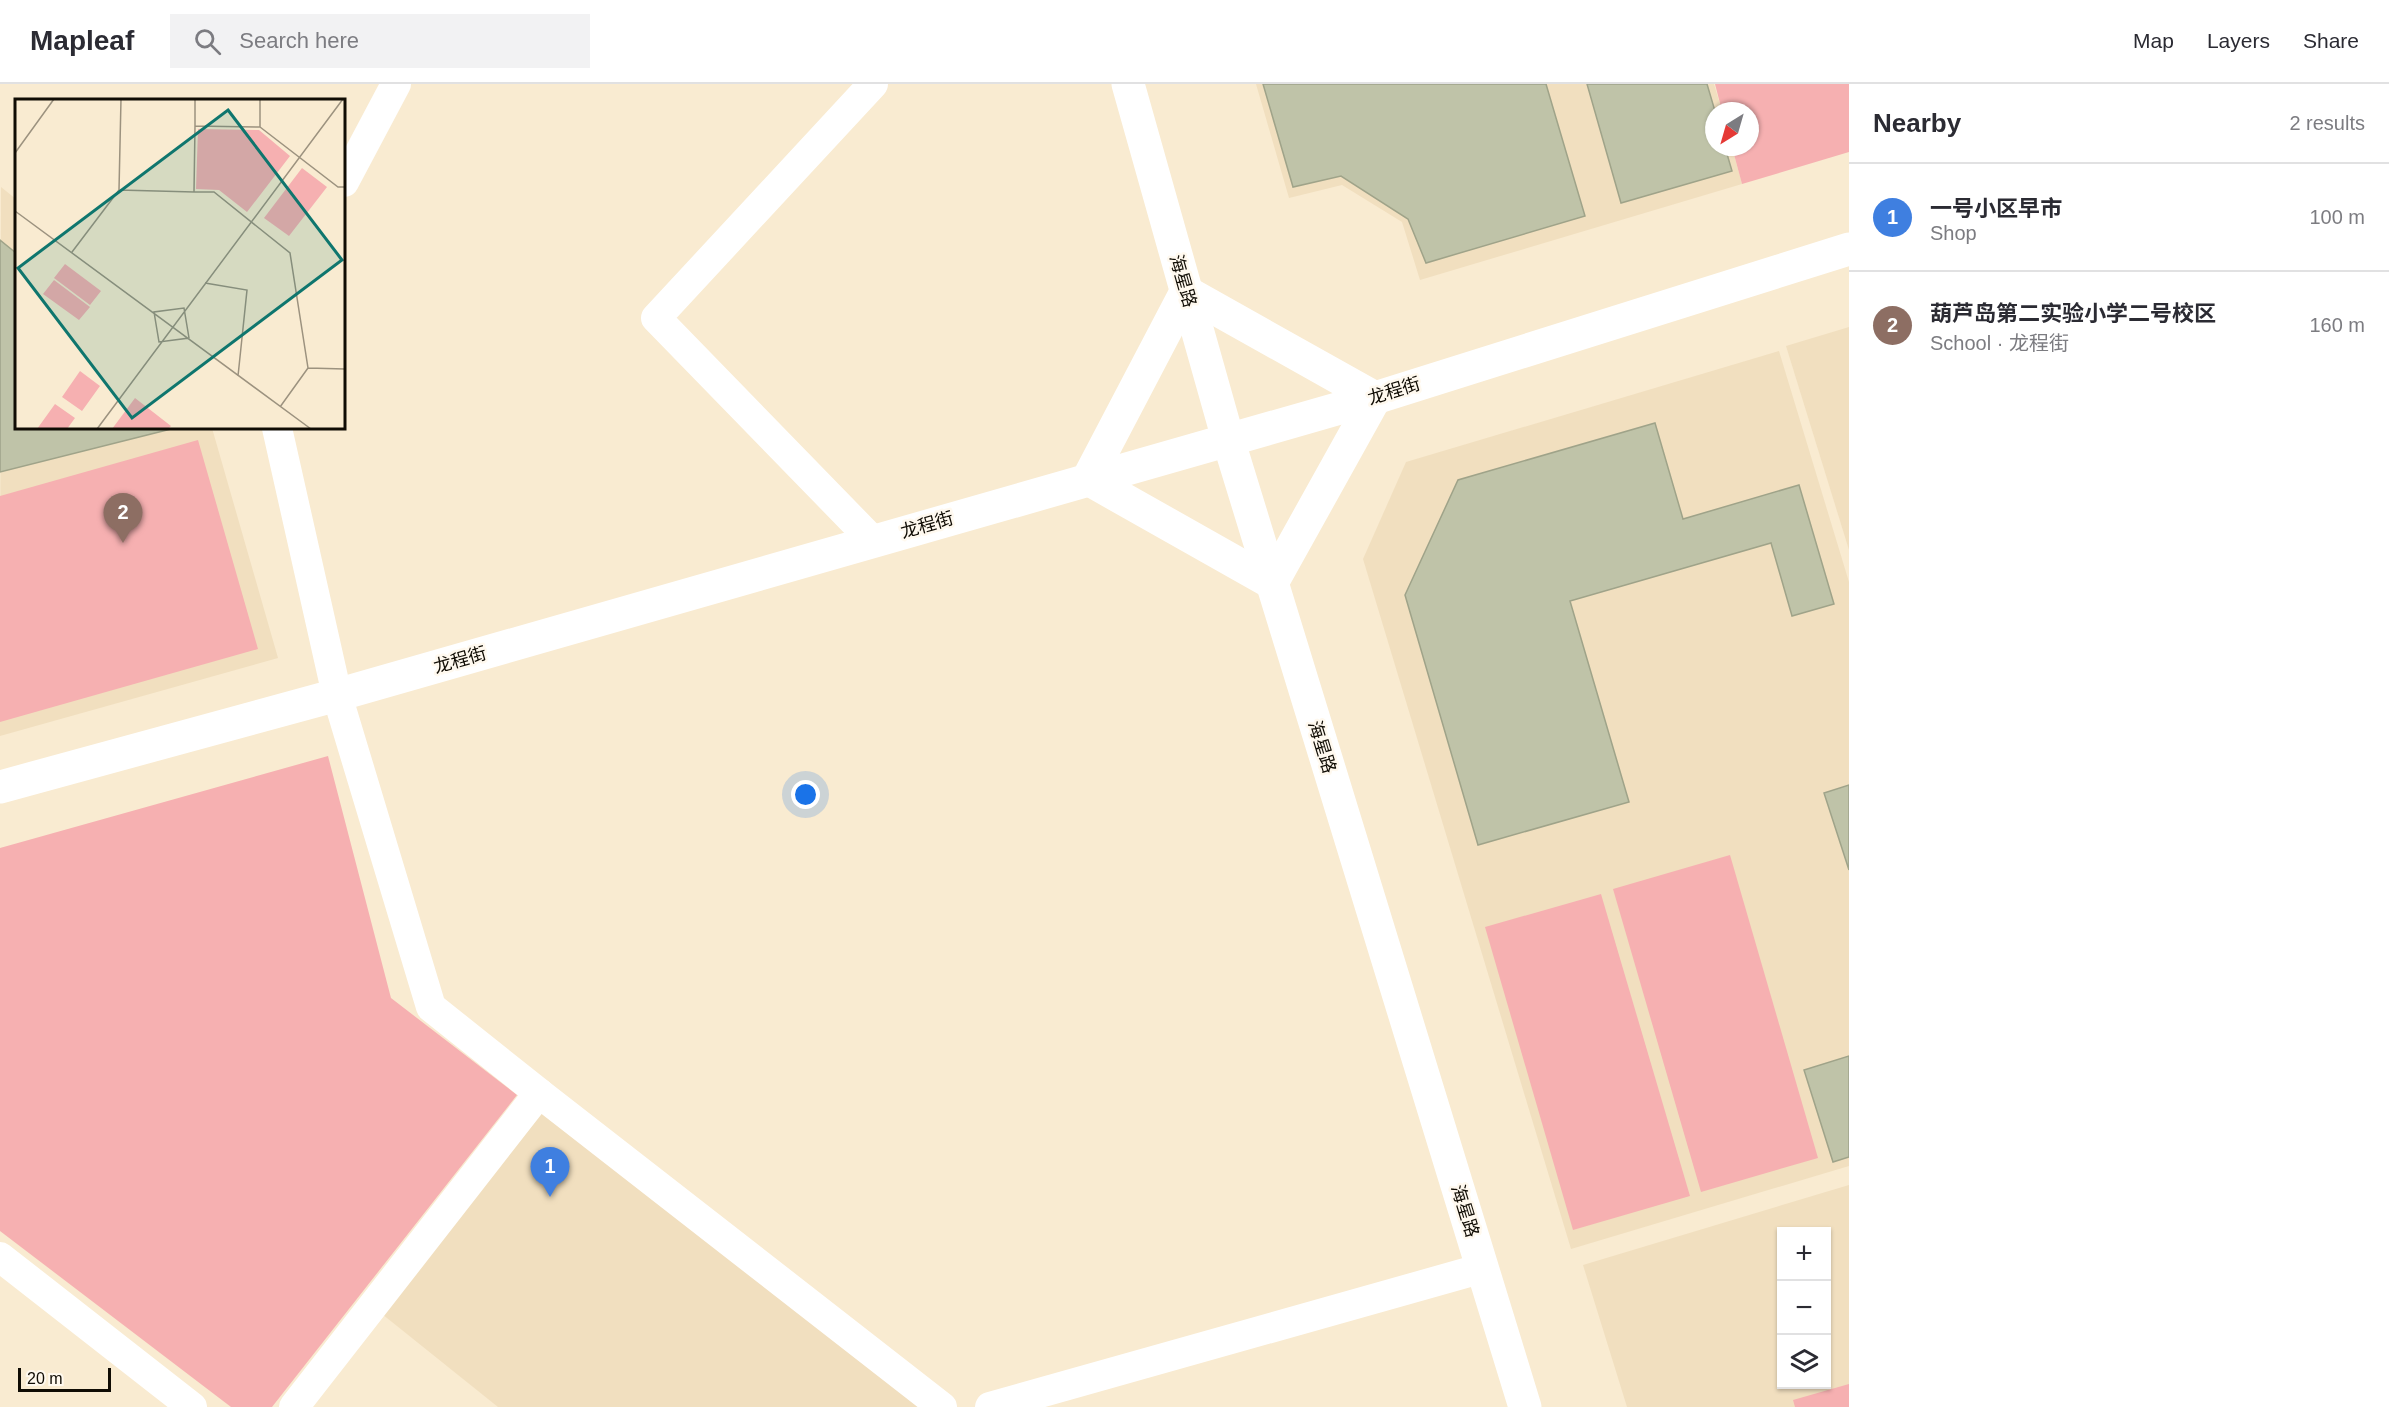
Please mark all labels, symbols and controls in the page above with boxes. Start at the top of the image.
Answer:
search box [170,14,590,68]
text: Mapleaf [30,25,134,56]
icon: search [191,25,224,58]
text: Search here [239,28,359,53]
text: Map [2133,29,2174,52]
text: Layers [2207,29,2270,52]
text: Share [2303,29,2359,52]
inset map [15,99,345,429]
north arrow [1705,102,1759,156]
text: Nearby [1873,108,1961,138]
text: 2 results [2289,112,2365,134]
text: 一号小区早市 [1930,196,2062,221]
text: 1 [1887,206,1898,228]
text: 100 m [2309,206,2365,228]
text: Shop [1930,222,1977,244]
street label: 海星路 [1166,252,1200,310]
text: 葫芦岛第二实验小学二号校区 [1930,301,2216,326]
text: 2 [1887,314,1898,336]
text: 160 m [2309,314,2365,336]
text: School · 龙程街 [1930,332,2069,354]
street label: 龙程街 [1365,374,1423,408]
pin: 2 [104,494,142,543]
street label: 龙程街 [898,508,956,542]
street label: 龙程街 [431,643,489,677]
street label: 海星路 [1305,718,1339,776]
your location [791,780,820,809]
pin: 1 [530,1148,570,1197]
street label: 海星路 [1448,1182,1482,1240]
map controls [1777,1227,1831,1389]
button: + [1777,1227,1831,1281]
button: − [1777,1281,1831,1335]
button: layers [1777,1335,1831,1389]
scale bar [18,1365,111,1392]
text: 20 m [27,1370,63,1387]

